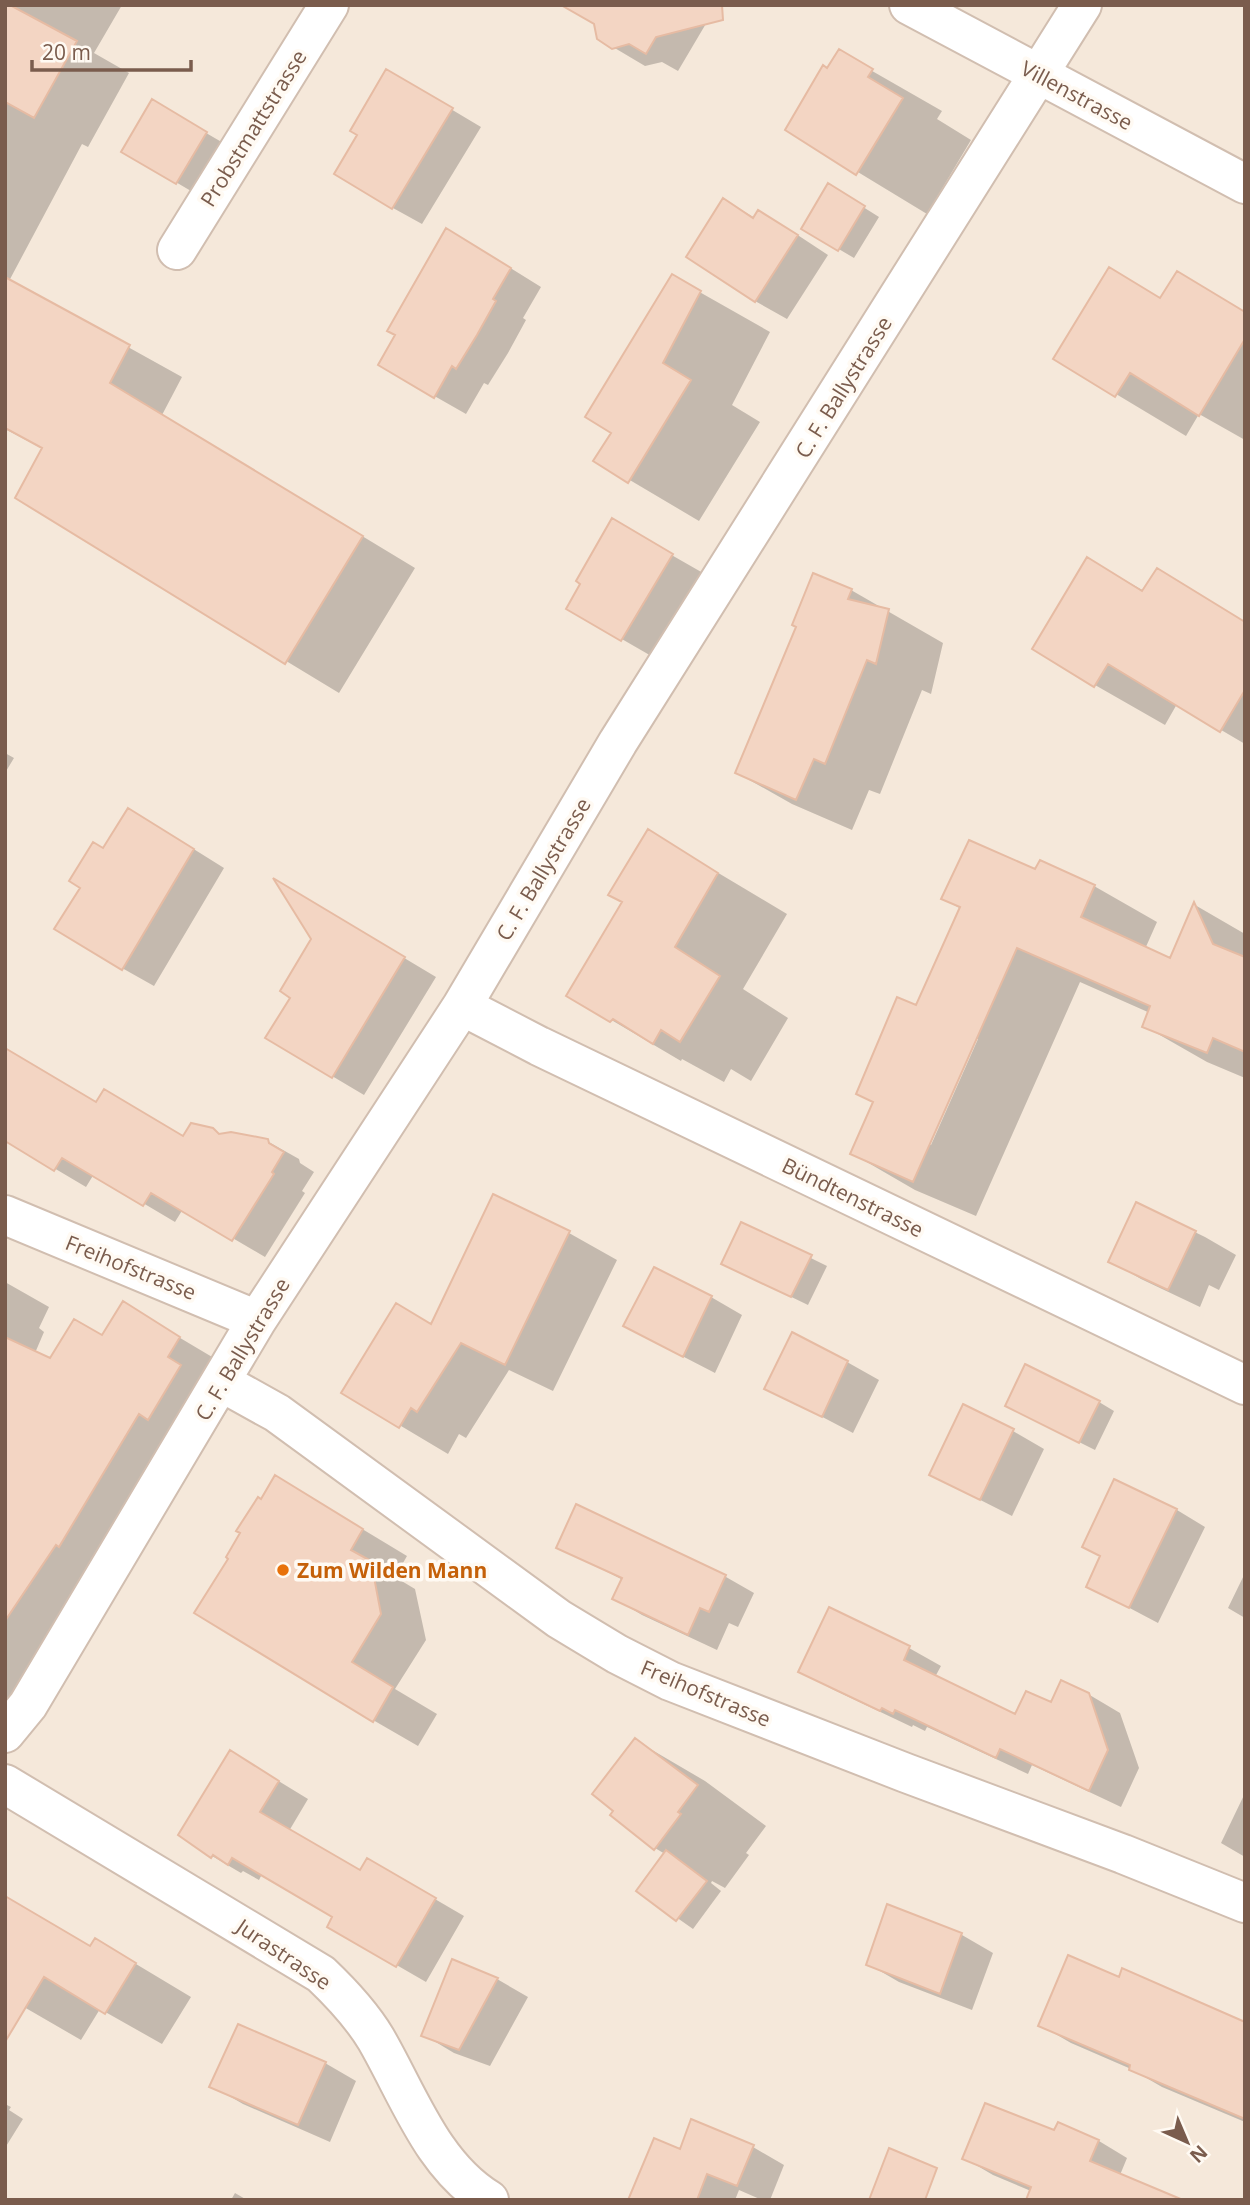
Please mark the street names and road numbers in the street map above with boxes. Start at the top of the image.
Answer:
street label: Probstmattstrasse [193,44,313,212]
street label: Villenstrasse [1016,54,1138,136]
street label: C. F. Ballystrasse [788,311,898,463]
street label: C. F. Ballystrasse [489,792,597,946]
street label: Bündtenstrasse [778,1151,928,1243]
street label: Freihofstrasse [61,1228,201,1306]
street label: C. F. Ballystrasse [188,1272,296,1426]
street label: Freihofstrasse [637,1653,775,1733]
street label: Jurastrasse [230,1911,337,1996]

